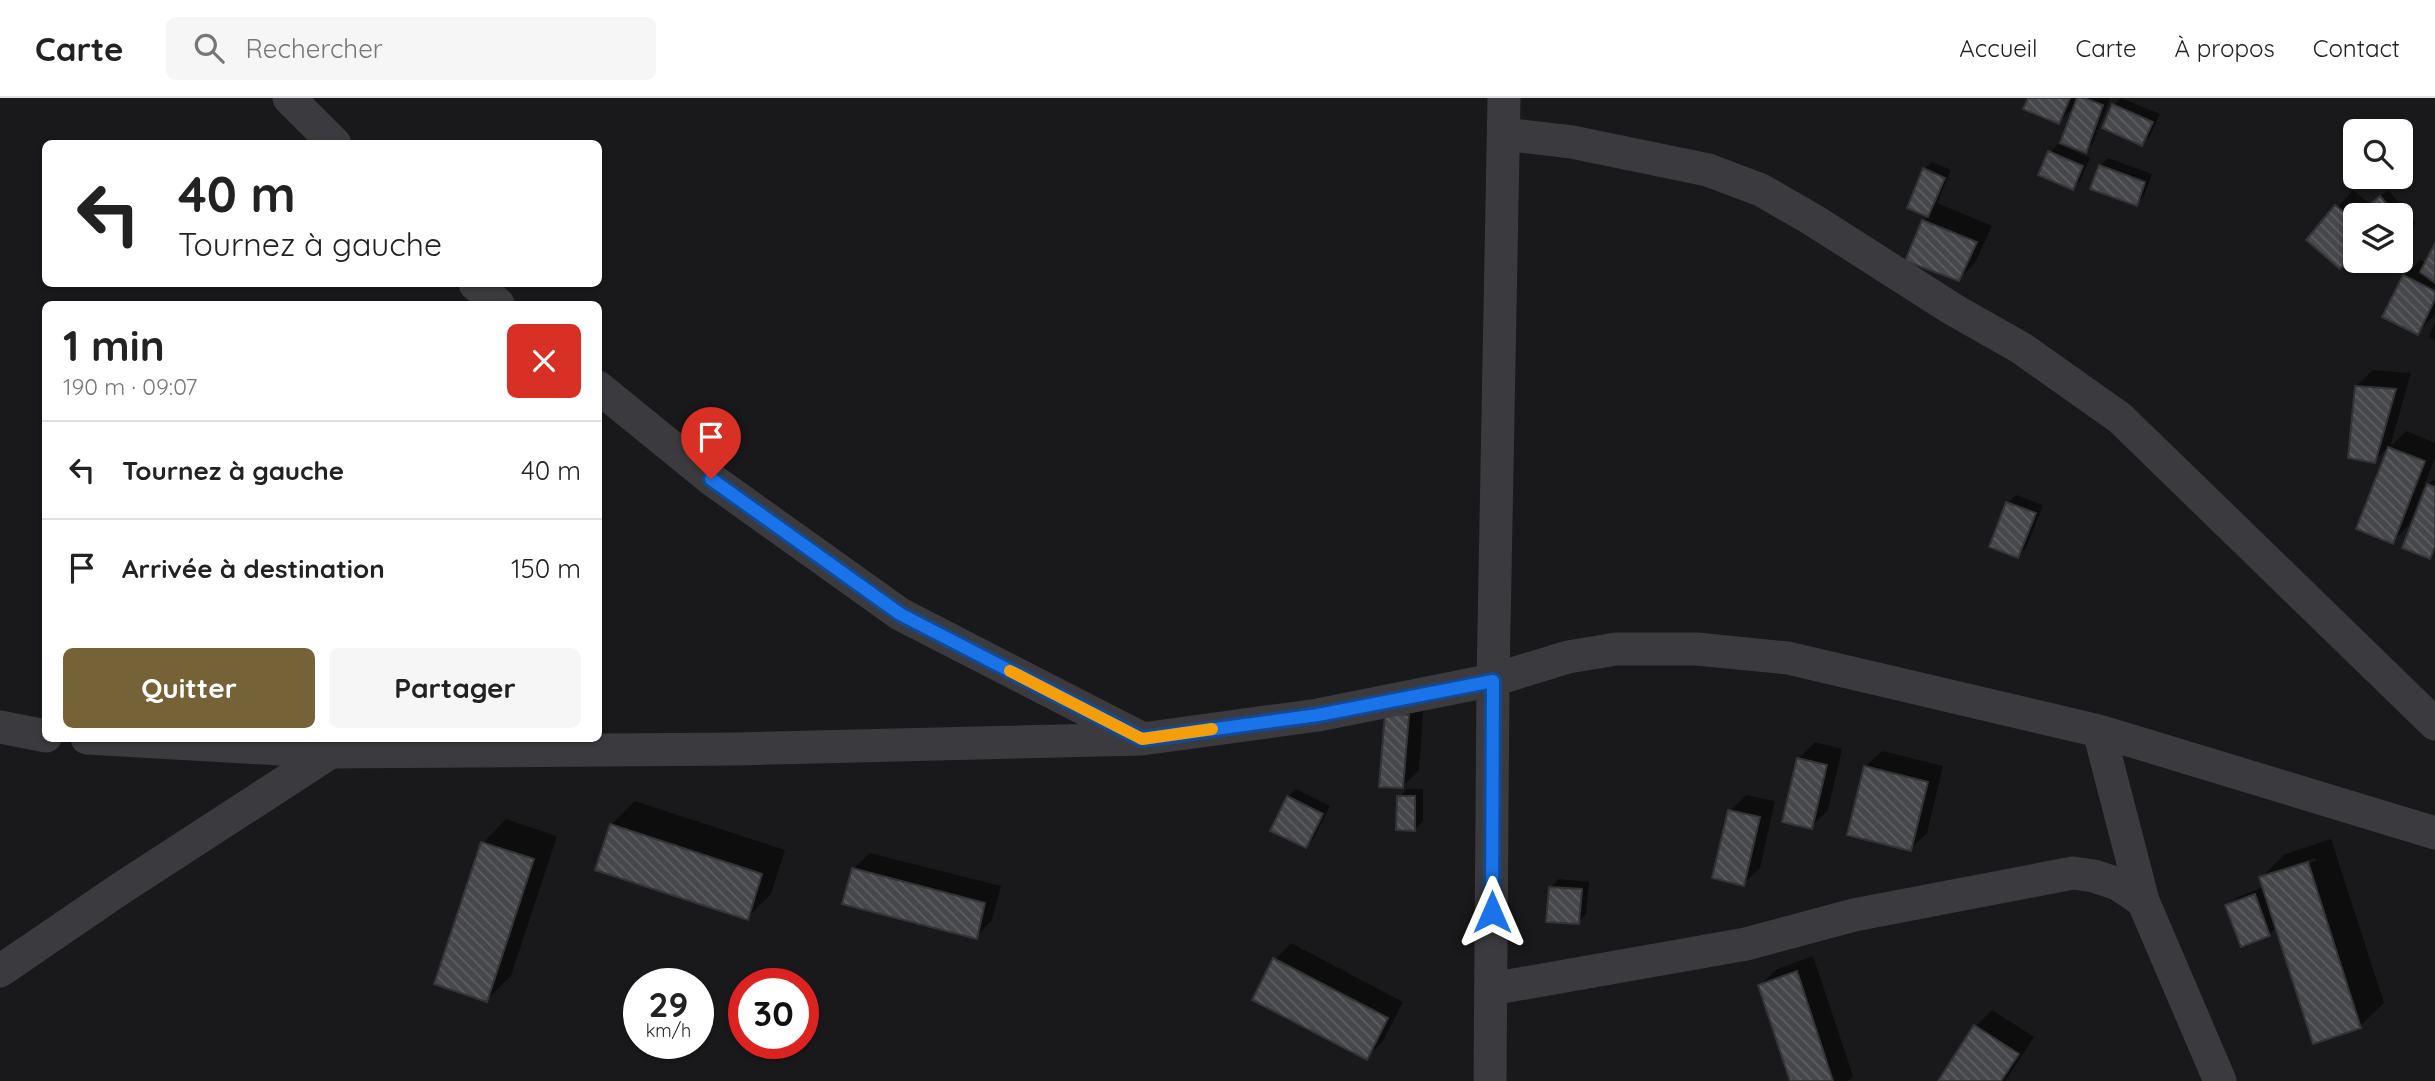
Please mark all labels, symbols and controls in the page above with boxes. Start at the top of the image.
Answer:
search box [166,17,656,80]
text: Carte [35,28,124,69]
icon: search [190,29,228,67]
text: Rechercher [246,32,383,65]
text: Accueil [1959,33,2038,63]
text: Carte [2076,33,2137,63]
text: À propos [2175,33,2275,63]
text: Contact [2313,33,2400,63]
map controls [2343,119,2413,273]
button: search [2343,119,2413,189]
text: 40 m [178,163,296,224]
icon: left [63,168,154,259]
button: layers [2343,203,2413,273]
text: Tournez à gauche [178,224,442,264]
text: 1 min [63,319,165,372]
button: close [507,324,581,398]
text: 190 m · 09:07 [63,372,197,401]
pin [681,407,741,479]
icon: arrive [692,418,730,456]
icon: left [63,451,101,489]
text: Tournez à gauche [122,454,344,487]
text: 40 m [521,454,581,487]
icon: arrive [63,549,101,587]
text: Arrivée à destination [122,552,385,585]
text: 150 m [511,552,581,585]
button: Quitter [63,648,315,728]
button: Partager [329,648,581,728]
position arrow [1455,875,1529,949]
speed limit sign: 30 [728,968,819,1059]
text: 29 [649,982,688,1026]
text: km/h [646,1019,691,1042]

